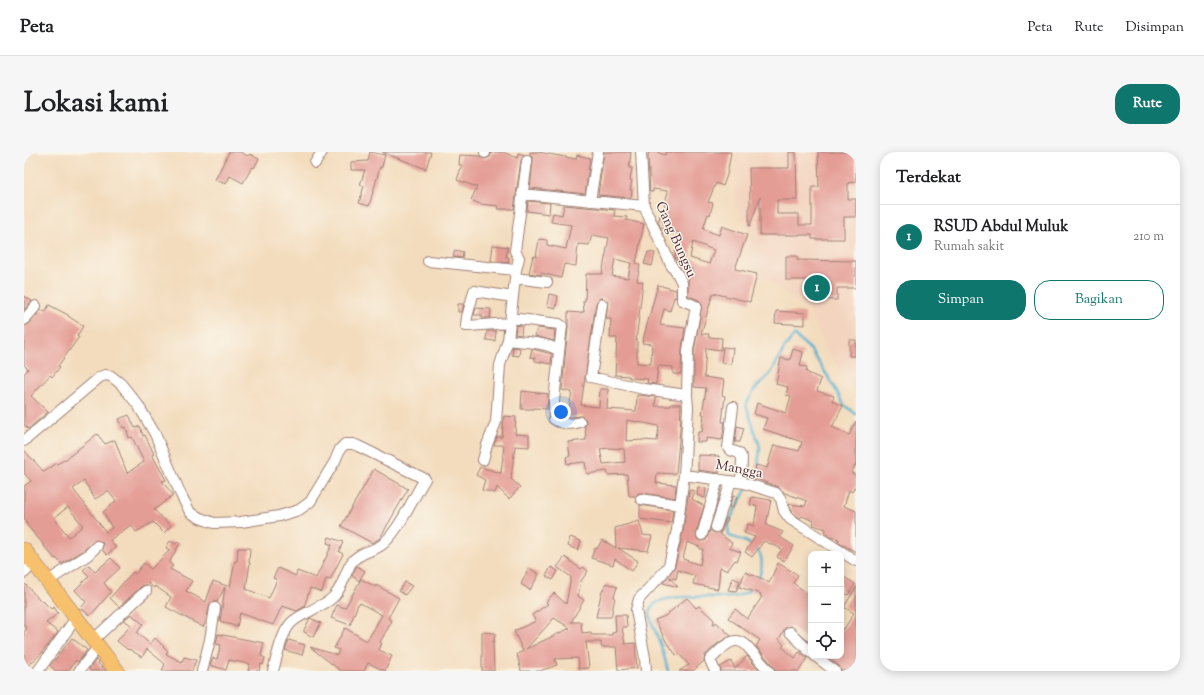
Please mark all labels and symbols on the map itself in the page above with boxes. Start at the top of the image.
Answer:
street label: Gang Bungsu [649,199,701,281]
pin: 1 [804,273,830,303]
your location [551,402,571,422]
street label: Mangga [714,456,765,484]

